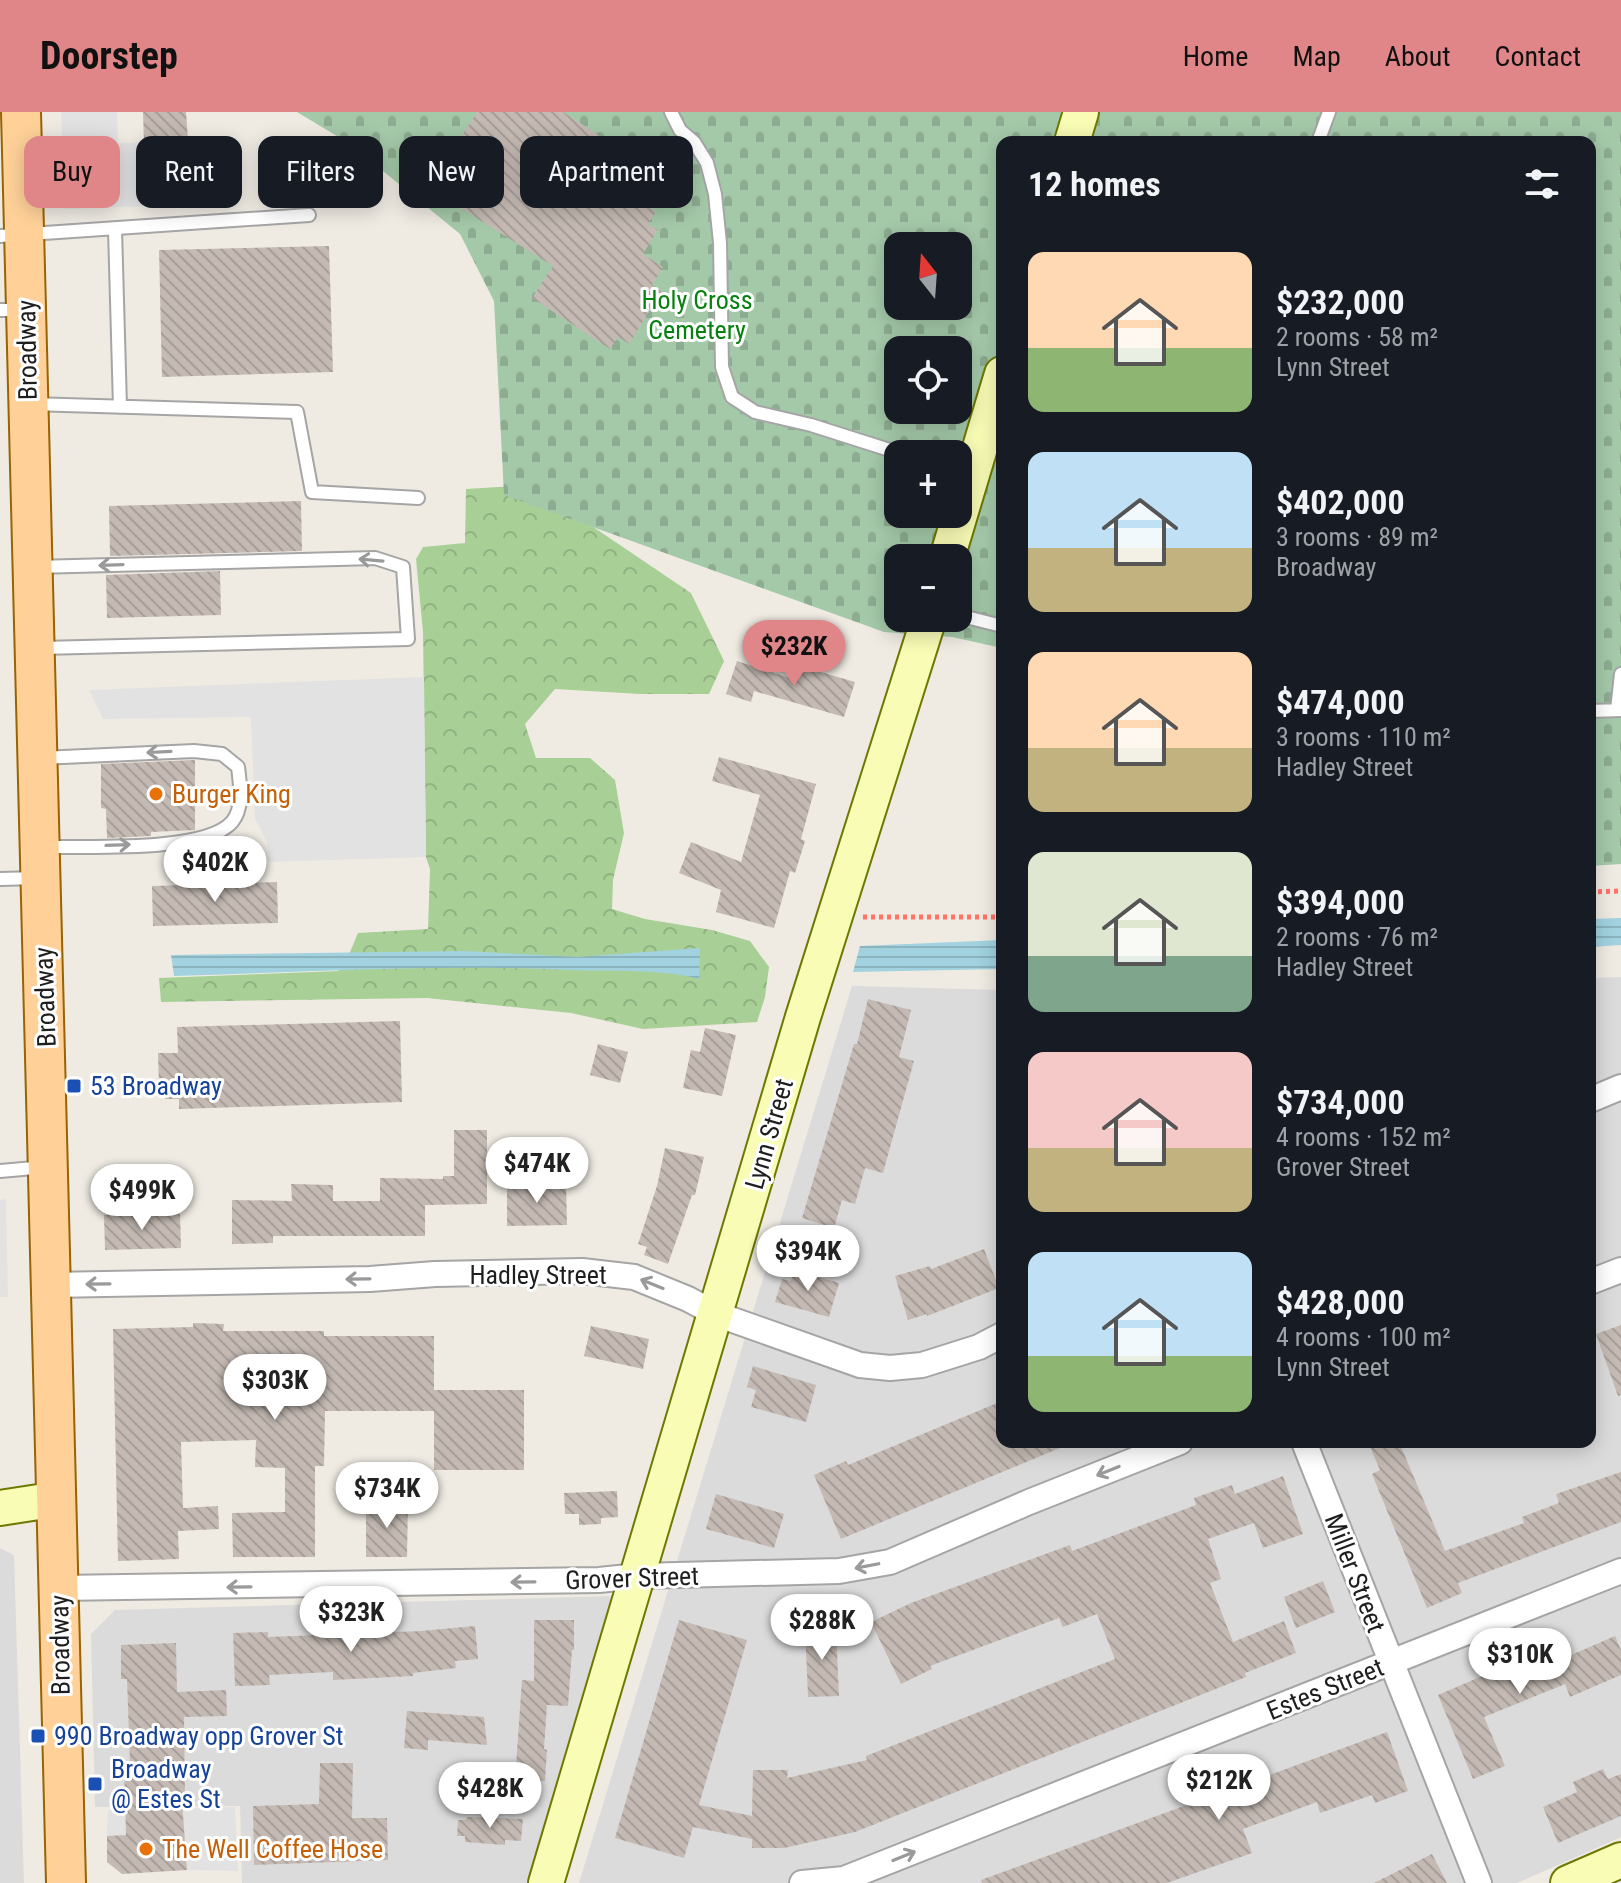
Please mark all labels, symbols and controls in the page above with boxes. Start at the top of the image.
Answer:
text: Doorstep [40,34,178,78]
text: Home [1183,40,1248,73]
text: Map [1292,40,1341,73]
text: About [1385,40,1451,73]
text: Contact [1495,40,1581,73]
chip: Buy [24,136,120,208]
chip: Rent [136,136,242,208]
chip: Filters [258,136,383,208]
chip: New [399,136,504,208]
chip: Apartment [520,136,693,208]
icon: filters [1520,162,1564,206]
text: 12 homes [1028,164,1161,204]
north arrow [884,232,972,320]
map controls [884,232,972,632]
text: $232,000 [1276,282,1405,322]
icon: home [1092,284,1188,380]
park label: Holy Cross Cemetery [641,285,753,345]
street label: Broadway [11,299,43,400]
text: 2 rooms · 58 m² [1276,322,1438,352]
button: locate [884,336,972,424]
text: Lynn Street [1276,352,1390,382]
button: + [884,440,972,528]
text: $402,000 [1276,482,1405,522]
icon: home [1092,484,1188,580]
text: 3 rooms · 89 m² [1276,522,1438,552]
button: − [884,544,972,632]
one-way arrow [358,552,385,567]
text: Broadway [1276,552,1376,582]
one-way arrow [98,558,125,573]
pin: $232K [738,620,850,688]
text: $232K [761,631,827,661]
text: $474,000 [1276,682,1405,722]
icon: home [1092,684,1188,780]
text: 3 rooms · 110 m² [1276,722,1451,752]
one-way arrow [146,745,173,760]
text: Hadley Street [1276,752,1413,782]
place label: Burger King [172,779,291,809]
marker: Burger King [147,785,165,803]
pin: $402K [159,836,271,904]
one-way arrow [104,838,131,853]
text: $402K [182,847,248,877]
text: $394,000 [1276,882,1405,922]
icon: home [1092,884,1188,980]
text: 2 rooms · 76 m² [1276,922,1438,952]
street label: Broadway [28,946,62,1048]
text: Hadley Street [1276,952,1413,982]
place label: 53 Broadway [90,1071,222,1101]
street label: Lynn Street [739,1075,799,1193]
marker: 53 Broadway [65,1077,83,1095]
text: $734,000 [1276,1082,1405,1122]
icon: home [1092,1084,1188,1180]
text: 4 rooms · 152 m² [1276,1122,1451,1152]
pin: $474K [481,1137,593,1205]
text: $474K [504,1148,570,1178]
text: Grover Street [1276,1152,1410,1182]
pin: $499K [86,1164,198,1232]
text: $499K [109,1175,175,1205]
pin: $394K [752,1225,864,1293]
text: $394K [775,1236,841,1266]
street label: Hadley Street [469,1260,607,1290]
one-way arrow [345,1272,372,1287]
one-way arrow [640,1276,665,1290]
one-way arrow [85,1277,112,1292]
text: $428,000 [1276,1282,1405,1322]
icon: home [1092,1284,1188,1380]
text: 4 rooms · 100 m² [1276,1322,1451,1352]
text: Lynn Street [1276,1352,1390,1382]
pin: $303K [219,1354,331,1422]
text: $303K [242,1365,308,1395]
pin: $734K [331,1462,443,1530]
one-way arrow [1096,1464,1121,1479]
text: $734K [354,1473,420,1503]
street label: Miller Street [1319,1509,1391,1637]
one-way arrow [854,1560,880,1575]
street label: Grover Street [565,1561,699,1595]
one-way arrow [510,1574,537,1589]
one-way arrow [226,1579,253,1595]
pin: $323K [295,1586,407,1654]
street label: Broadway [44,1594,76,1695]
pin: $288K [766,1594,878,1662]
text: $323K [318,1597,384,1627]
text: $288K [789,1605,855,1635]
pin: $310K [1464,1628,1576,1696]
text: $310K [1487,1639,1553,1669]
street label: Estes Street [1262,1652,1388,1726]
place label: 990 Broadway opp Grover St [54,1721,343,1751]
marker: 990 Broadway opp Grover St [29,1727,47,1745]
place label: Broadway @ Estes St [111,1754,221,1814]
pin: $212K [1163,1754,1275,1822]
pin: $428K [434,1762,546,1830]
text: $212K [1186,1765,1252,1795]
text: $428K [457,1773,523,1803]
marker: Broadway @ Estes St [86,1775,104,1793]
place label: The Well Coffee Hose [162,1834,383,1864]
marker: The Well Coffee Hose [137,1840,155,1858]
one-way arrow [891,1847,916,1862]

